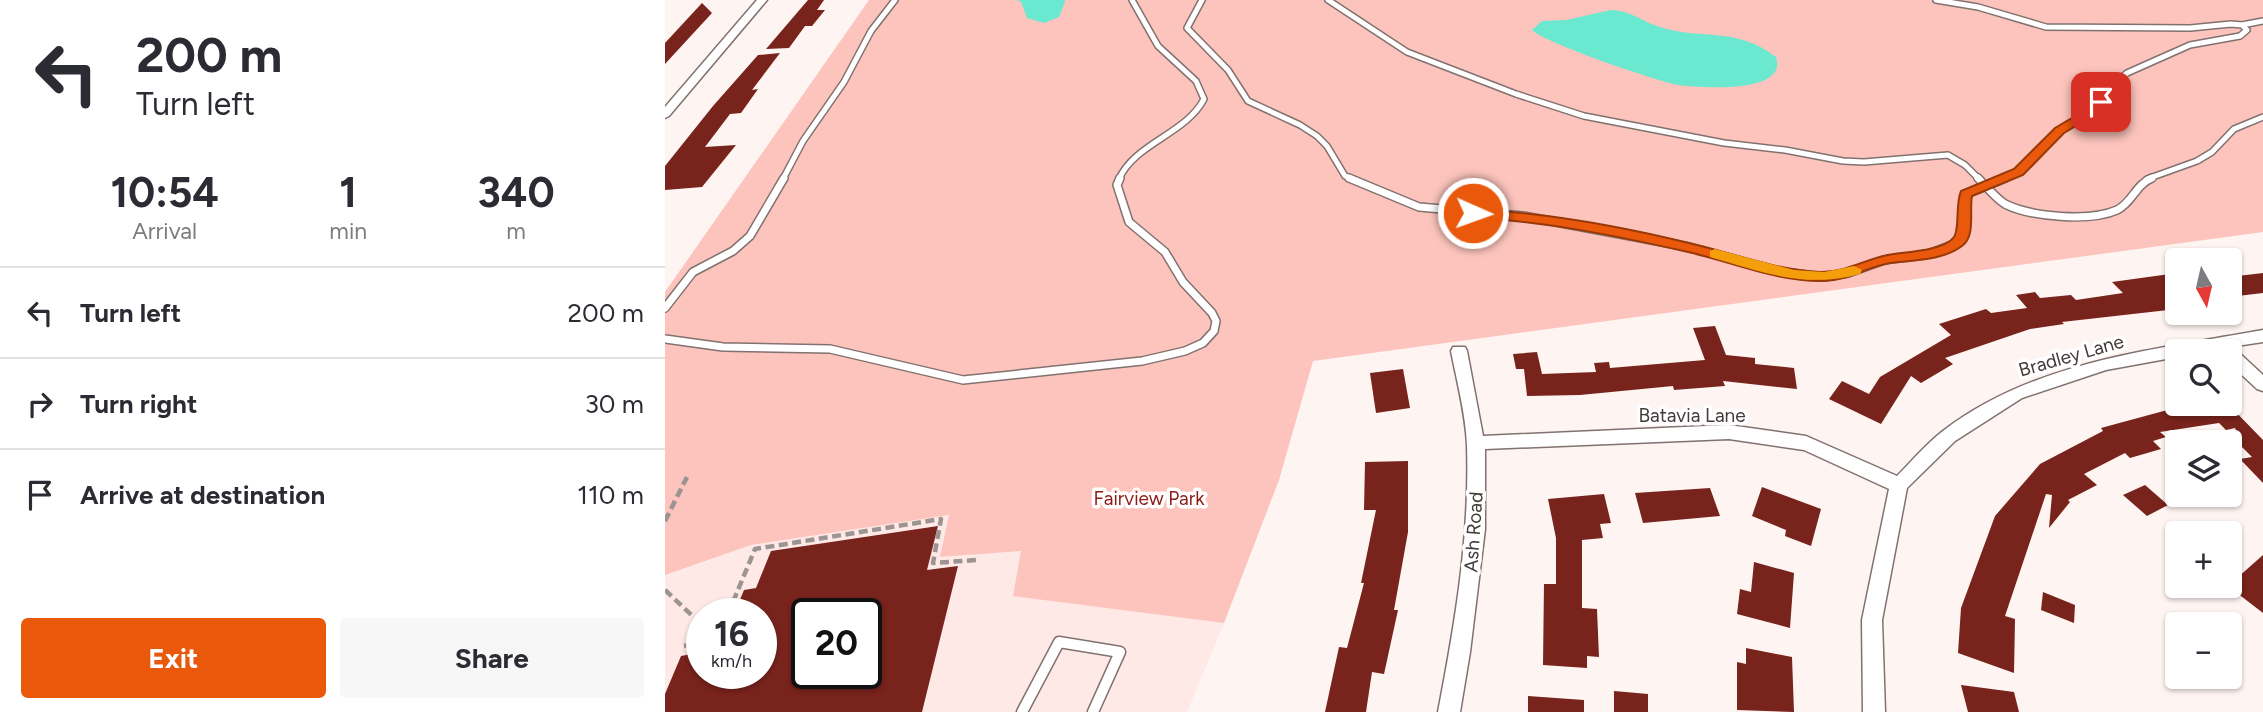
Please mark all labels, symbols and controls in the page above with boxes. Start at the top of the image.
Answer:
text: 200 m [136,25,282,84]
icon: left [21,28,112,119]
pin [2071,72,2131,132]
icon: arrive [2082,83,2120,121]
text: Turn left [136,85,255,123]
text: 10:54 [110,167,219,218]
text: 1 [339,167,357,218]
text: 340 [477,167,555,218]
position arrow [1436,176,1510,250]
text: Arrival [132,217,197,245]
text: min [329,217,367,245]
text: m [506,217,526,245]
north arrow [2165,248,2242,326]
map controls [2165,248,2242,689]
icon: left [21,294,59,332]
text: Turn left [80,297,181,329]
text: 200 m [568,297,644,329]
street label: Bradley Lane [2016,329,2126,381]
button: search [2165,339,2242,416]
icon: right [21,385,59,423]
text: Turn right [80,388,197,420]
text: 30 m [585,388,644,420]
street label: Batavia Lane [1638,404,1746,427]
button: layers [2165,430,2242,507]
icon: arrive [21,476,59,514]
text: Arrive at destination [80,479,325,511]
text: 110 m [577,479,644,511]
park label: Fairview Park [1094,487,1205,510]
street label: Ash Road [1459,491,1488,573]
button: + [2165,521,2242,598]
speed limit sign: 20 [791,598,882,689]
button: − [2165,612,2242,689]
text: 16 [714,613,749,655]
button: Exit [21,618,326,698]
button: Share [340,618,644,698]
text: km/h [711,650,752,672]

